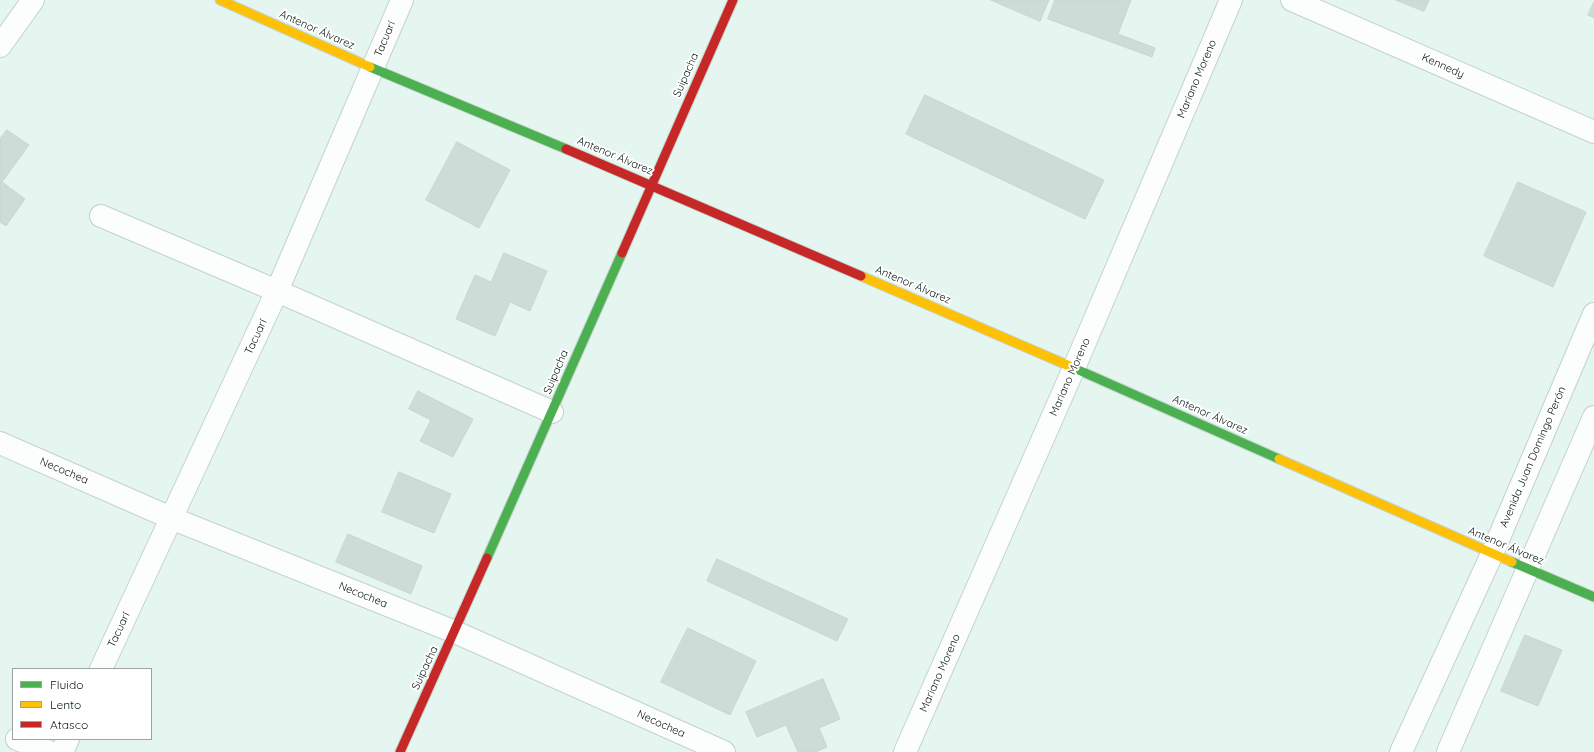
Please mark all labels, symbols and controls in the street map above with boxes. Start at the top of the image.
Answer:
street label: Antenor Álvarez [277,8,357,52]
street label: Tacuarí [372,19,398,59]
street label: Mariano Moreno [1175,38,1219,120]
street label: Suipacha [670,51,702,99]
street label: Kennedy [1420,51,1466,81]
street label: Antenor Álvarez [575,134,655,178]
street label: Antenor Álvarez [873,263,953,307]
street label: Tacuarí [242,317,270,357]
street label: Mariano Moreno [1047,336,1093,418]
street label: Suipacha [541,348,571,396]
street label: Avenida Juan Domingo Perón [1497,384,1569,530]
street label: Antenor Álvarez [1170,393,1250,437]
street label: Necochea [38,455,90,487]
street label: Antenor Álvarez [1466,524,1546,568]
street label: Necochea [337,579,389,611]
street label: Tacuarí [105,610,133,650]
street label: Mariano Moreno [917,632,963,714]
street label: Suipacha [409,644,441,692]
legend [12,668,152,740]
text: Fluido [50,677,83,692]
text: Lento [50,697,81,712]
street label: Necochea [635,708,687,740]
text: Atasco [50,717,88,732]

